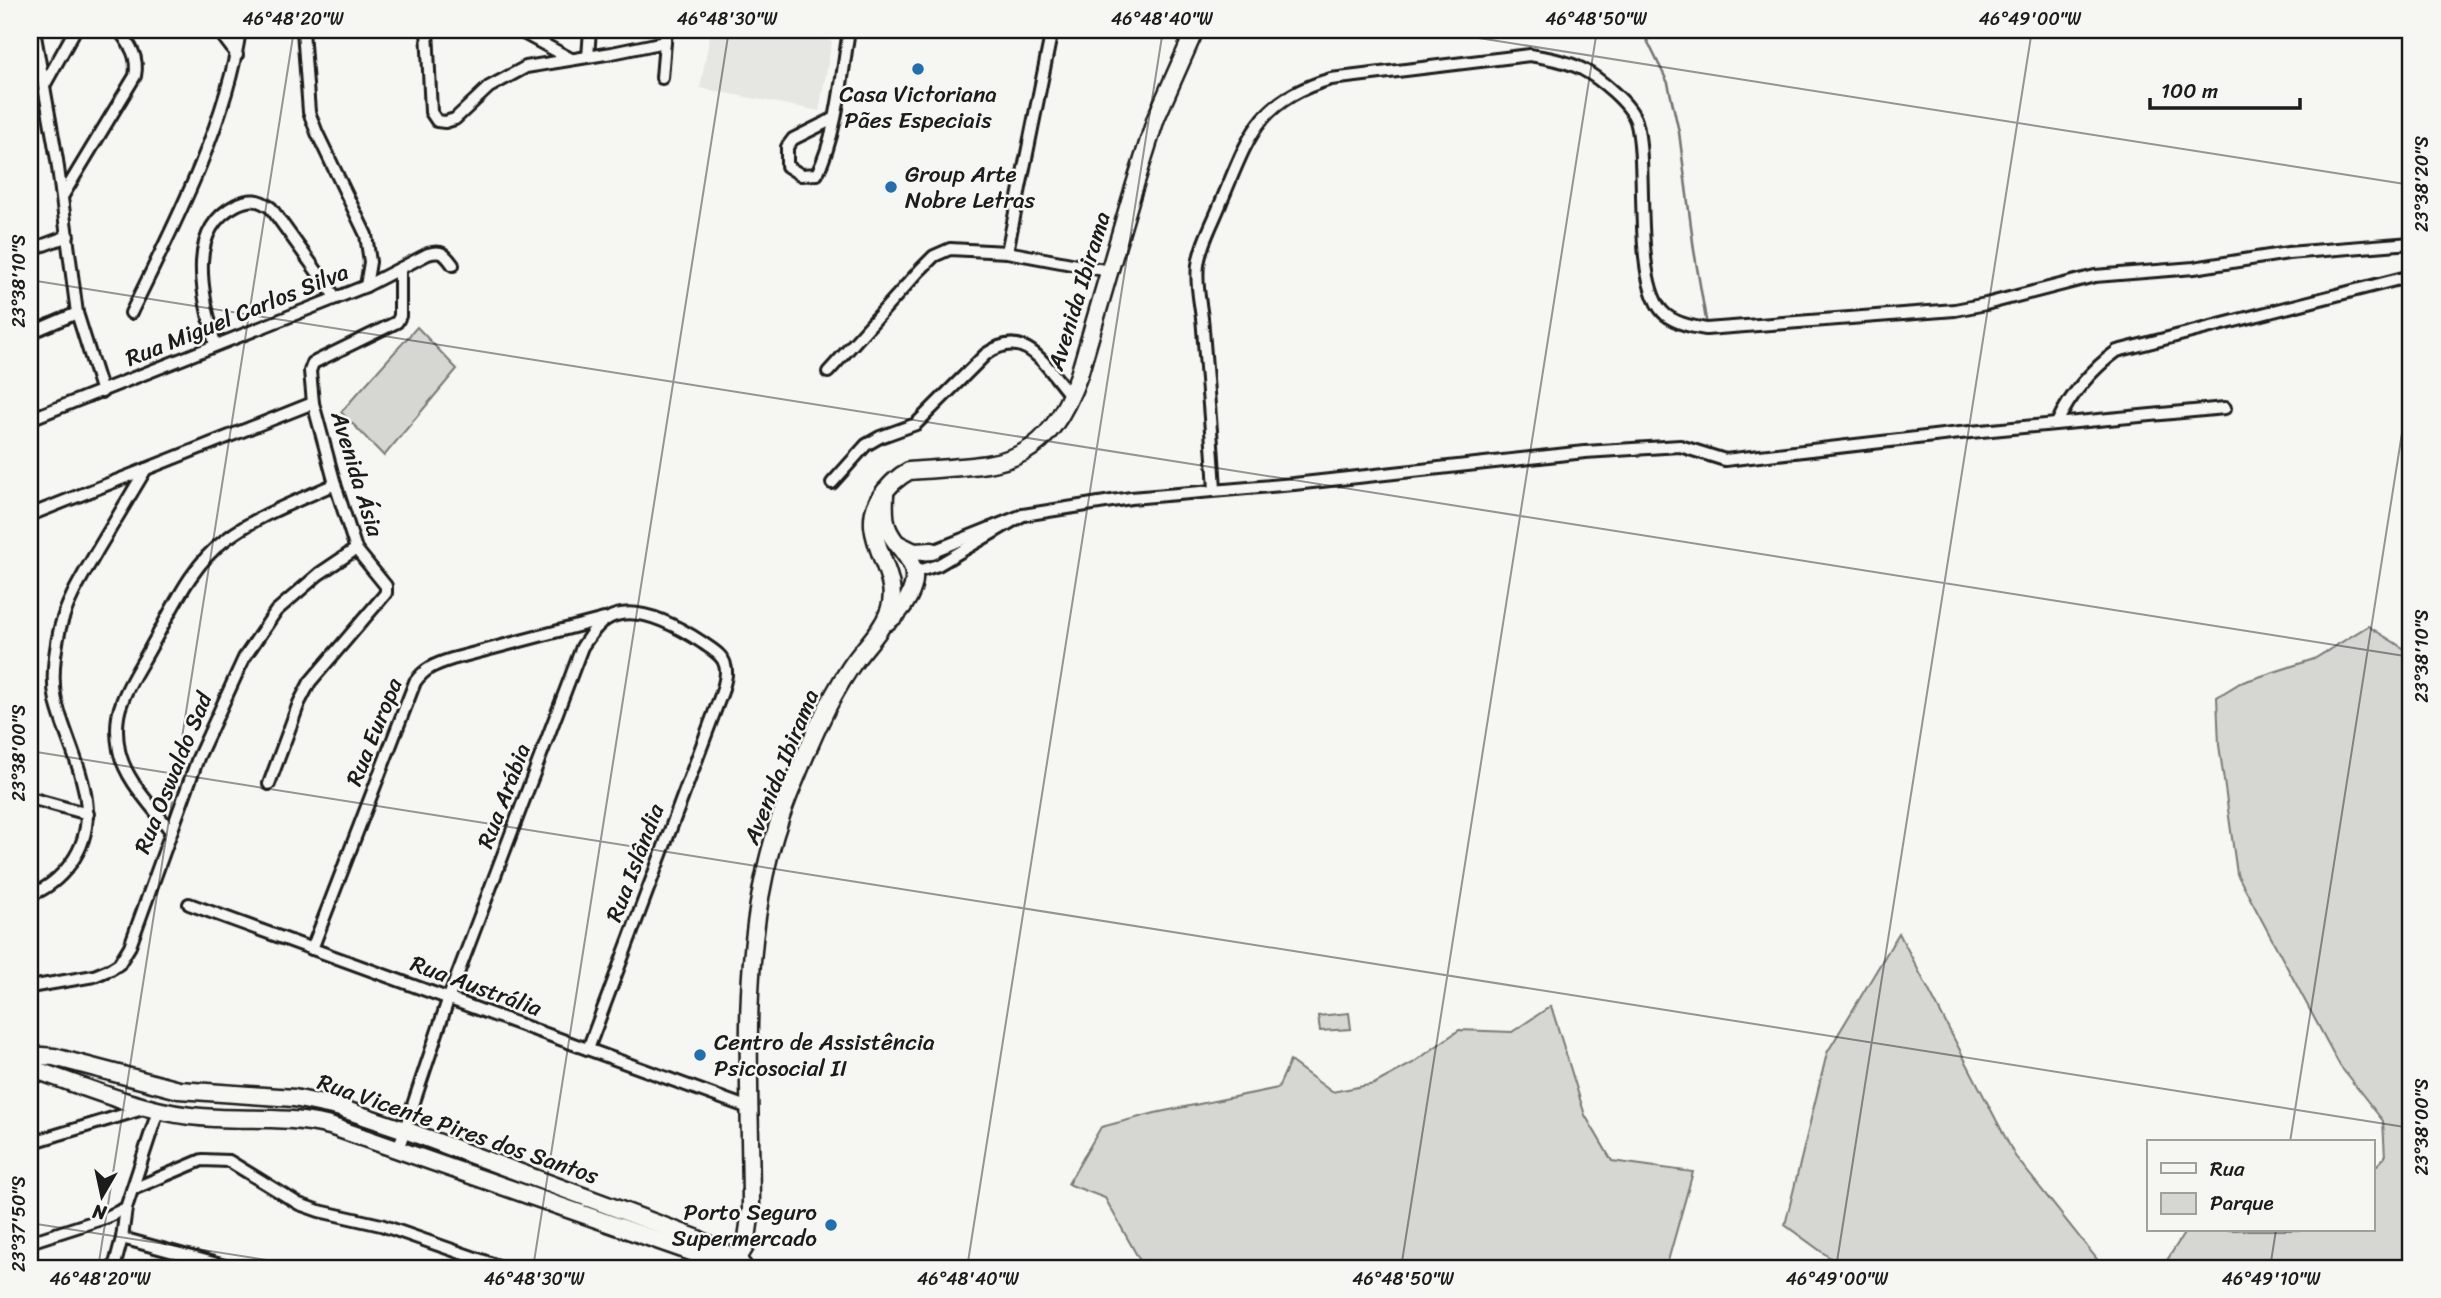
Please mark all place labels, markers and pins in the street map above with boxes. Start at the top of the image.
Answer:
marker: Casa Victoriana Pães Especiais [910,61,926,77]
place label: Casa Victoriana Pães Especiais [839,74,997,141]
place label: Group Arte Nobre Letras [905,154,1035,221]
marker: Group Arte Nobre Letras [883,179,899,195]
place label: Centro de Assistência Psicosocial II [714,1022,935,1089]
marker: Centro de Assistência Psicosocial II [692,1047,708,1063]
place label: Porto Seguro Supermercado [672,1192,817,1259]
marker: Porto Seguro Supermercado [823,1217,839,1233]

